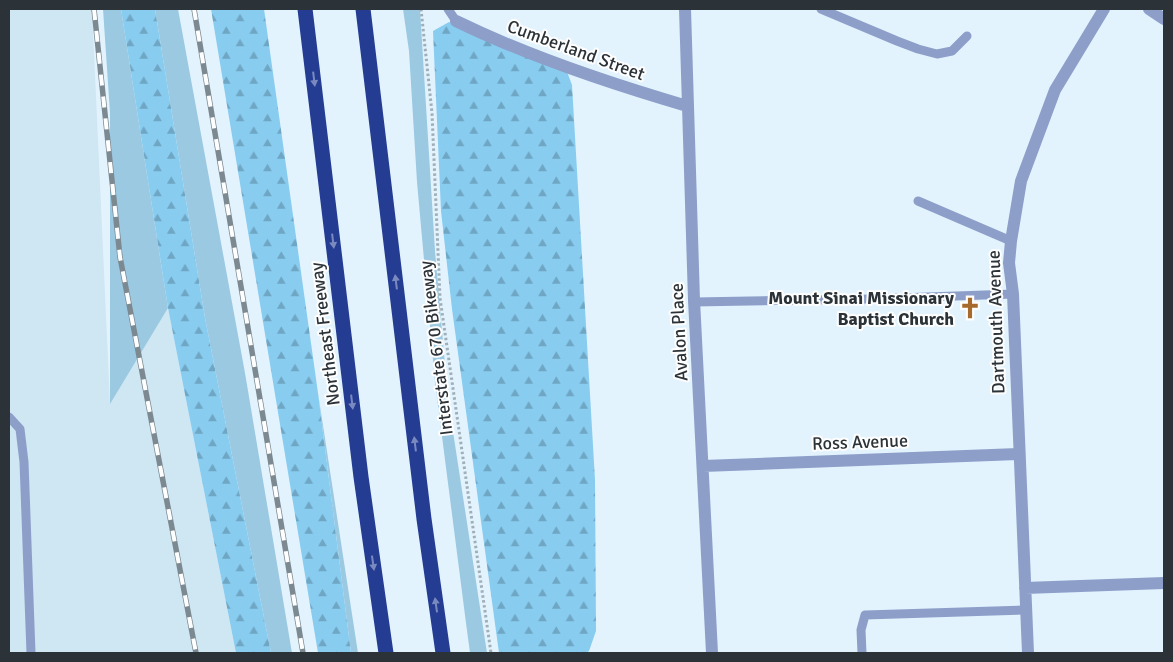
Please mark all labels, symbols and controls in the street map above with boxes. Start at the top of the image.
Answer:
street label: Cumberland Street [504,15,648,85]
one-way arrow [310,71,318,87]
one-way arrow [329,233,337,249]
street label: Dartmouth Avenue [982,250,1010,394]
street label: Interstate 670 Bikeway [414,259,458,436]
street label: Northeast Freeway [305,261,345,407]
one-way arrow [392,274,400,290]
street label: Avalon Place [665,282,693,382]
place label: Mount Sinai Missionary Baptist Church [768,287,954,330]
church icon: Mount Sinai Missionary Baptist Church [957,295,983,321]
one-way arrow [348,394,356,410]
street label: Ross Avenue [812,429,908,455]
one-way arrow [411,435,419,451]
one-way arrow [369,555,377,571]
one-way arrow [432,597,440,613]

